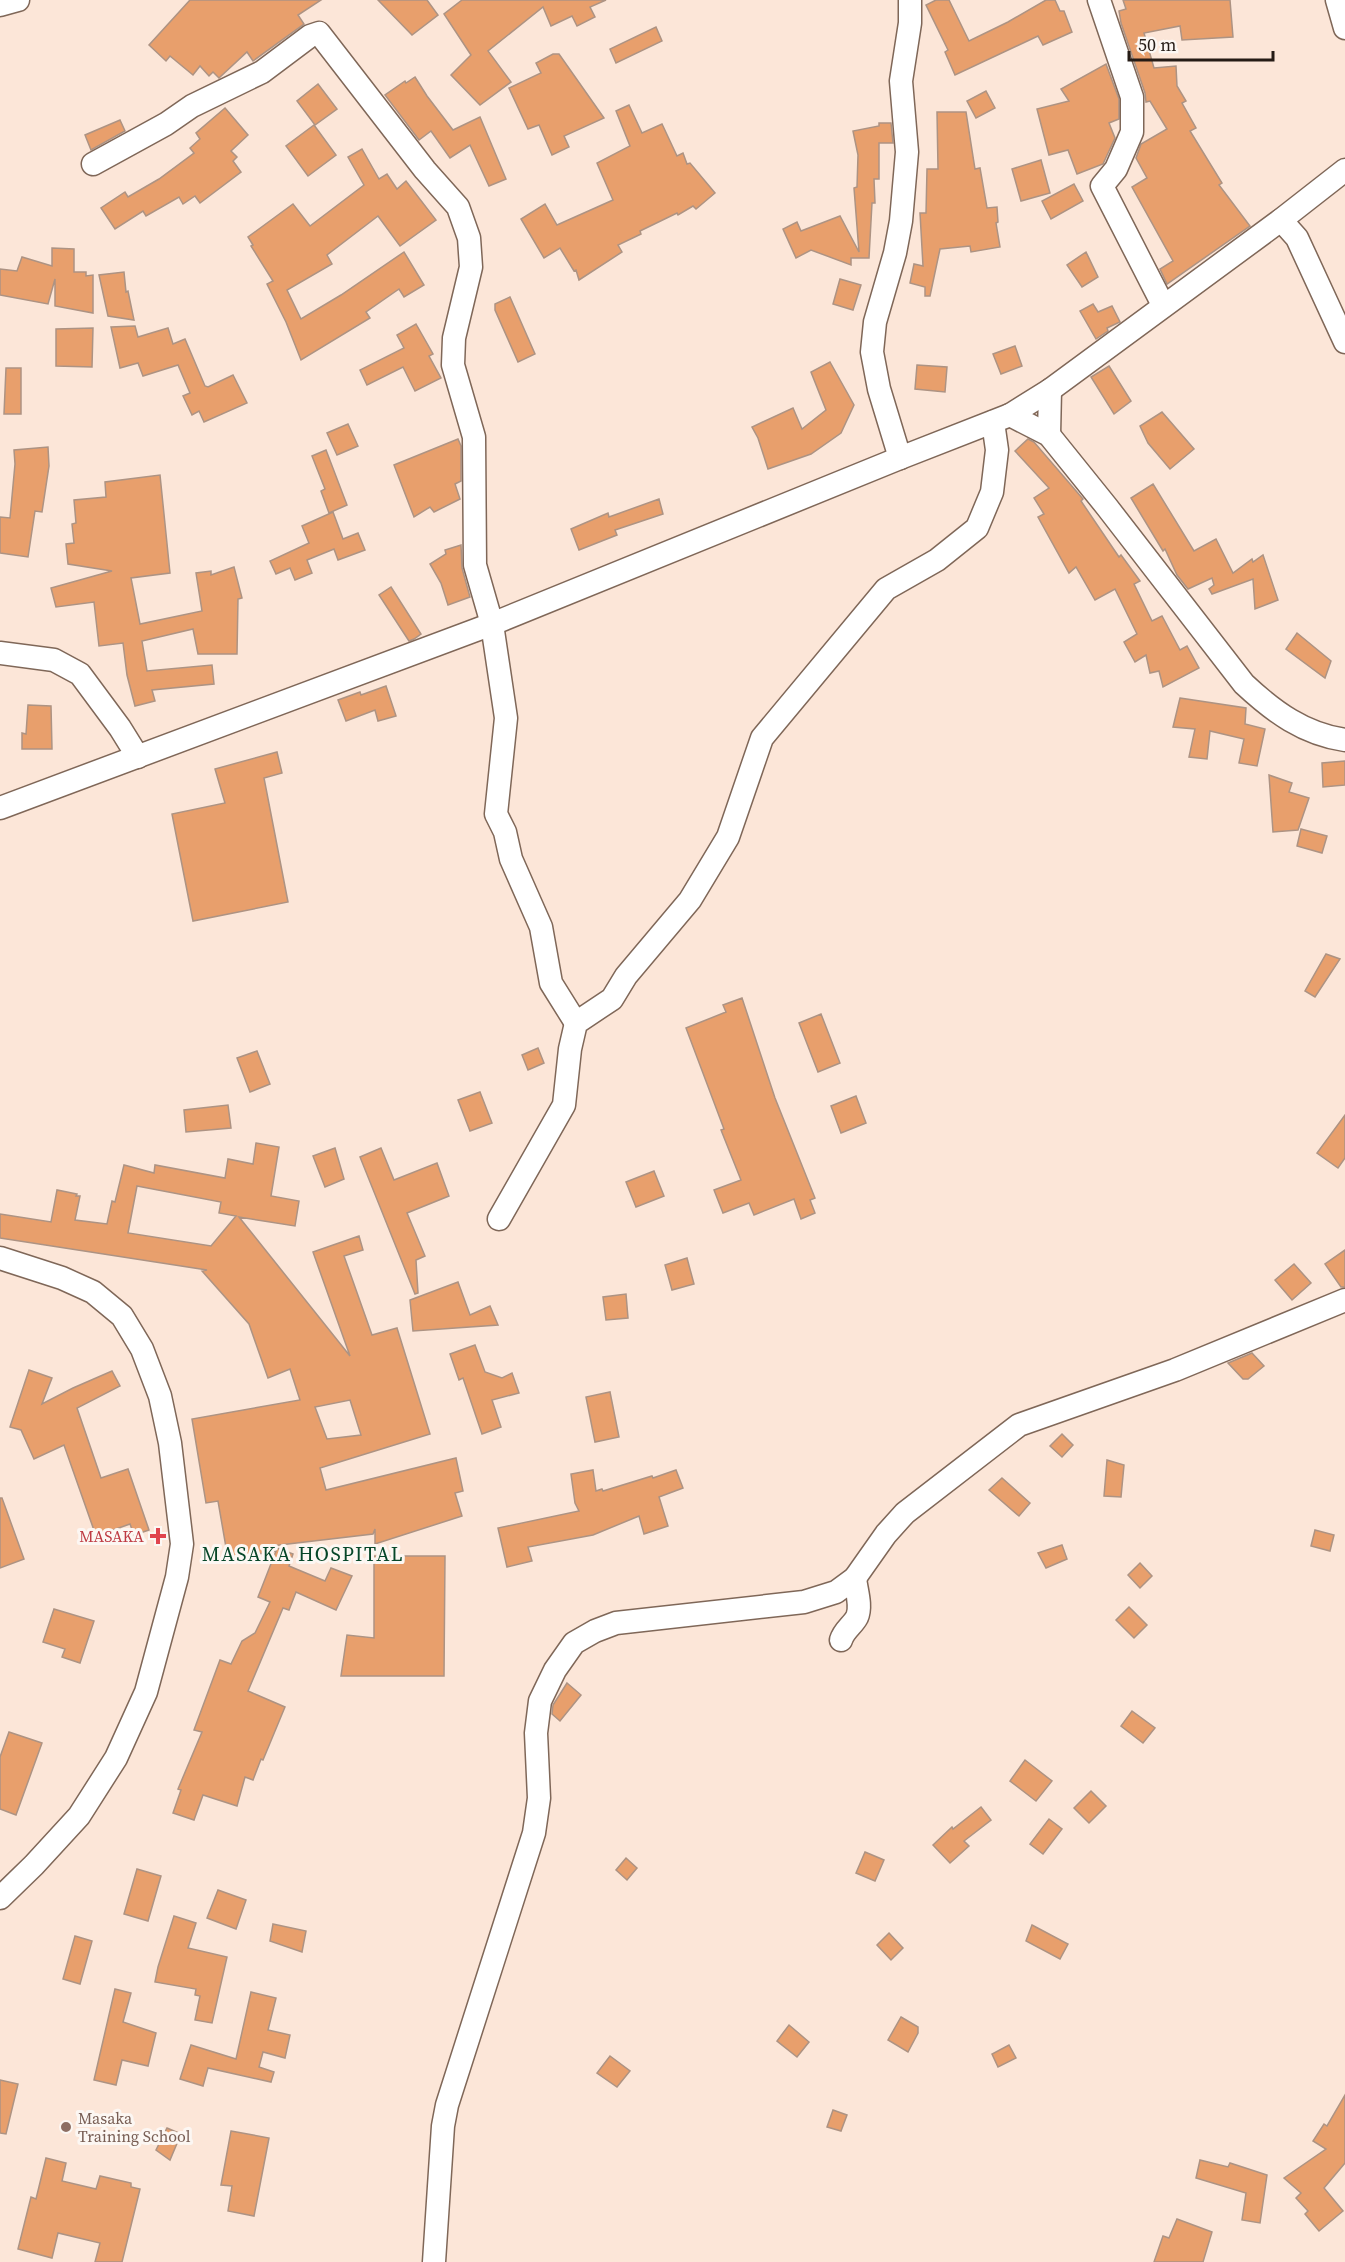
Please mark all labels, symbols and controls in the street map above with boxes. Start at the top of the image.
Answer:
scale bar [1129,24,1273,62]
text: 50 m [1138,32,1176,57]
place label: MASAKA [79,1525,144,1547]
marker: MASAKA [149,1527,167,1545]
district label: MASAKA HOSPITAL [202,1540,404,1568]
place label: Masaka Training School [78,2107,191,2147]
marker: Masaka Training School [59,2120,73,2134]

